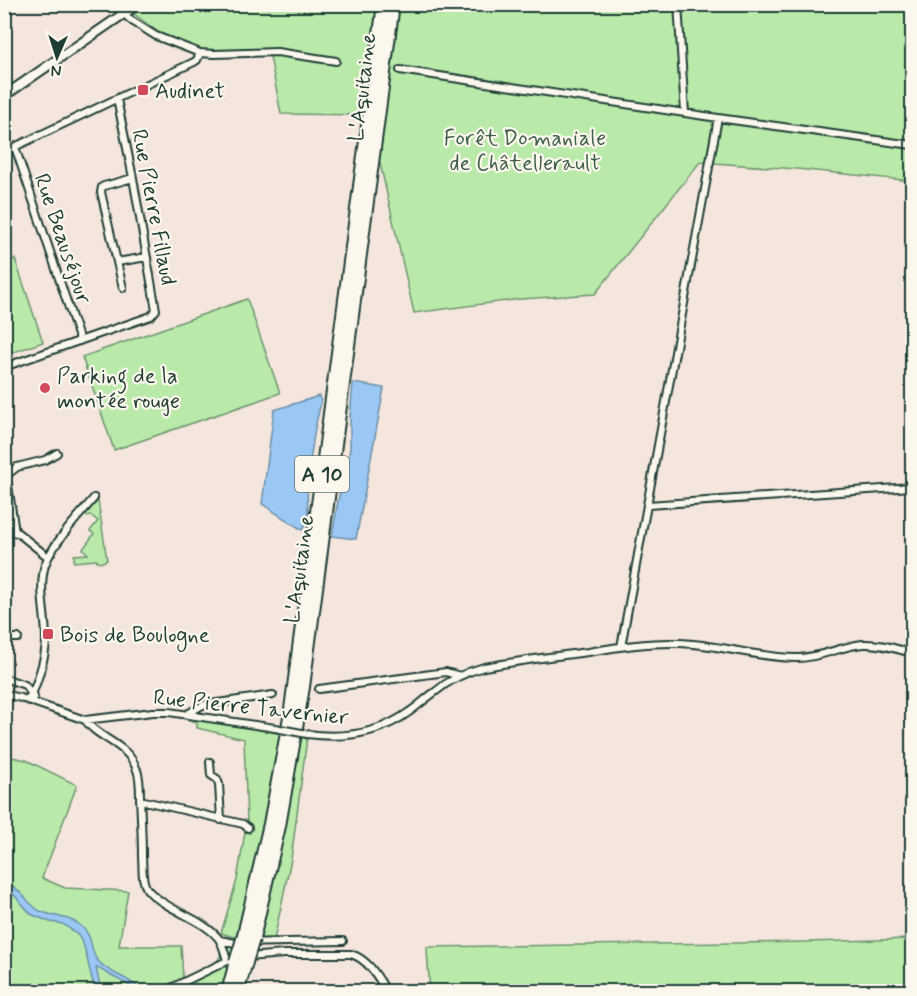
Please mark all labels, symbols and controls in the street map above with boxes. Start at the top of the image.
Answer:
north arrow [27,27,87,87]
street label: L'Aquitaine [342,31,384,143]
text: N [50,60,62,81]
place label: Audinet [155,78,225,106]
marker: Audinet [136,83,150,97]
park label: Forêt Domaniale de Châtellerault [444,125,606,178]
street label: Rue Pierre Fillaud [124,127,182,288]
street label: Rue Beauséjour [27,170,98,308]
place label: Parking de la montée rouge [57,363,180,417]
marker: Parking de la montée rouge [38,381,52,395]
road number: A 10 [295,456,349,492]
street label: L'Aquitaine [279,513,321,625]
place label: Bois de Boulogne [60,622,210,653]
marker: Bois de Boulogne [41,627,55,641]
street label: Rue Pierre Tavernier [152,684,350,732]

